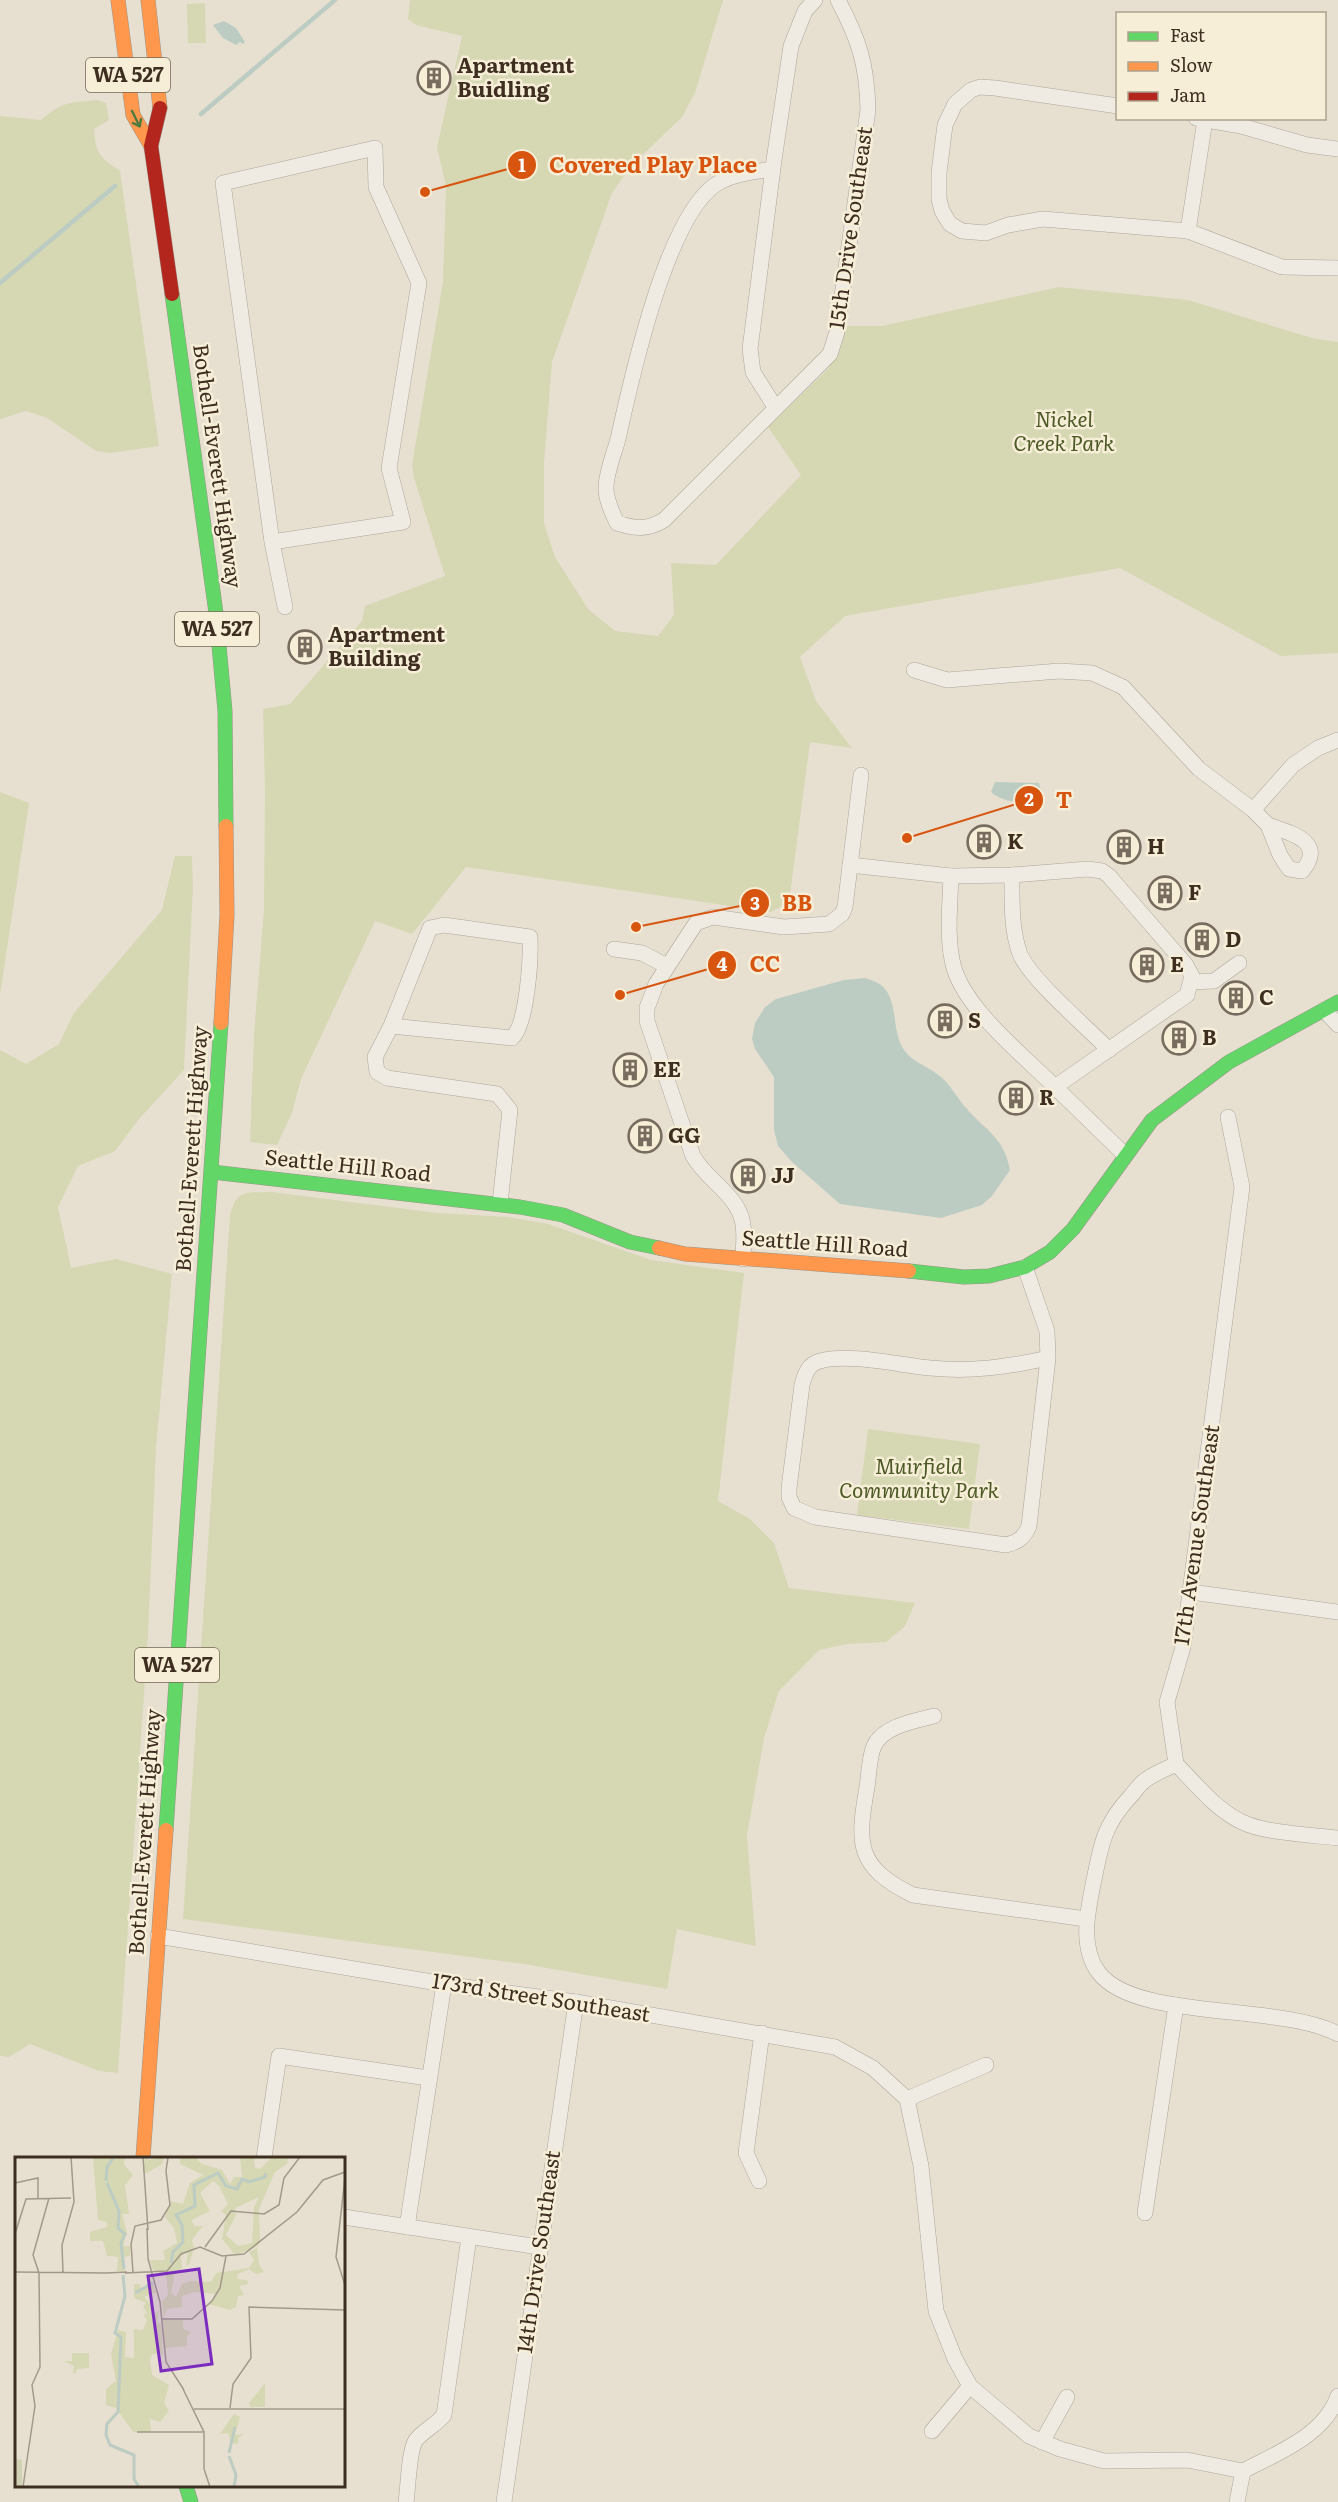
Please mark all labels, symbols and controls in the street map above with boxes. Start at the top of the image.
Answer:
legend [1116,12,1326,120]
text: Fast [1170,21,1206,48]
place label: Apartment Buidling [457,48,575,103]
text: Slow [1170,51,1213,78]
road number: WA 527 [86,58,170,92]
building icon: Apartment Buidling [416,60,452,96]
text: Jam [1170,81,1206,108]
one-way arrow [131,110,143,128]
street label: 15th Drive Southeast [819,124,878,331]
callout: Covered Play Place [507,145,769,185]
text: Covered Play Place [549,147,757,180]
text: 1 [518,151,526,178]
street label: Bothell-Everett Highway [187,341,252,591]
park label: Nickel Creek Park [1013,402,1115,457]
road number: WA 527 [175,612,259,646]
place label: Apartment Building [328,617,446,672]
building icon: Apartment Building [287,629,323,665]
callout: T [1014,780,1084,820]
text: T [1056,782,1072,815]
text: 2 [1024,785,1034,812]
building icon: K [966,824,1002,860]
place label: K [1007,824,1024,855]
building icon: H [1106,829,1142,865]
place label: H [1147,829,1165,860]
building icon: F [1147,875,1183,911]
place label: F [1188,875,1201,906]
callout: BB [740,883,824,923]
text: BB [782,885,812,918]
text: 3 [750,889,760,916]
building icon: D [1184,922,1220,958]
place label: D [1225,922,1241,953]
callout: CC [707,945,792,985]
text: CC [750,946,780,979]
building icon: E [1129,947,1165,983]
place label: E [1170,947,1184,978]
text: 4 [717,950,728,977]
building icon: C [1218,980,1254,1016]
place label: C [1259,980,1274,1011]
building icon: S [927,1003,963,1039]
place label: S [968,1003,981,1034]
building icon: B [1161,1020,1197,1056]
place label: B [1202,1020,1217,1051]
street label: Bothell-Everett Highway [165,1024,214,1273]
building icon: EE [612,1052,648,1088]
place label: EE [653,1052,681,1083]
building icon: R [998,1080,1034,1116]
place label: R [1039,1080,1055,1111]
building icon: GG [627,1118,663,1154]
place label: GG [668,1118,700,1149]
street label: Seattle Hill Road [264,1139,433,1188]
building icon: JJ [730,1158,766,1194]
place label: JJ [771,1158,795,1189]
street label: Seattle Hill Road [741,1220,910,1263]
street label: 17th Avenue Southeast [1164,1422,1225,1647]
park label: Muirfield Community Park [839,1449,1000,1504]
road number: WA 527 [135,1648,219,1682]
street label: Bothell-Everett Highway [118,1707,167,1956]
street label: 173rd Street Southeast [430,1963,653,2028]
street label: 14th Drive Southeast [507,2148,566,2355]
inset map [15,2157,345,2487]

